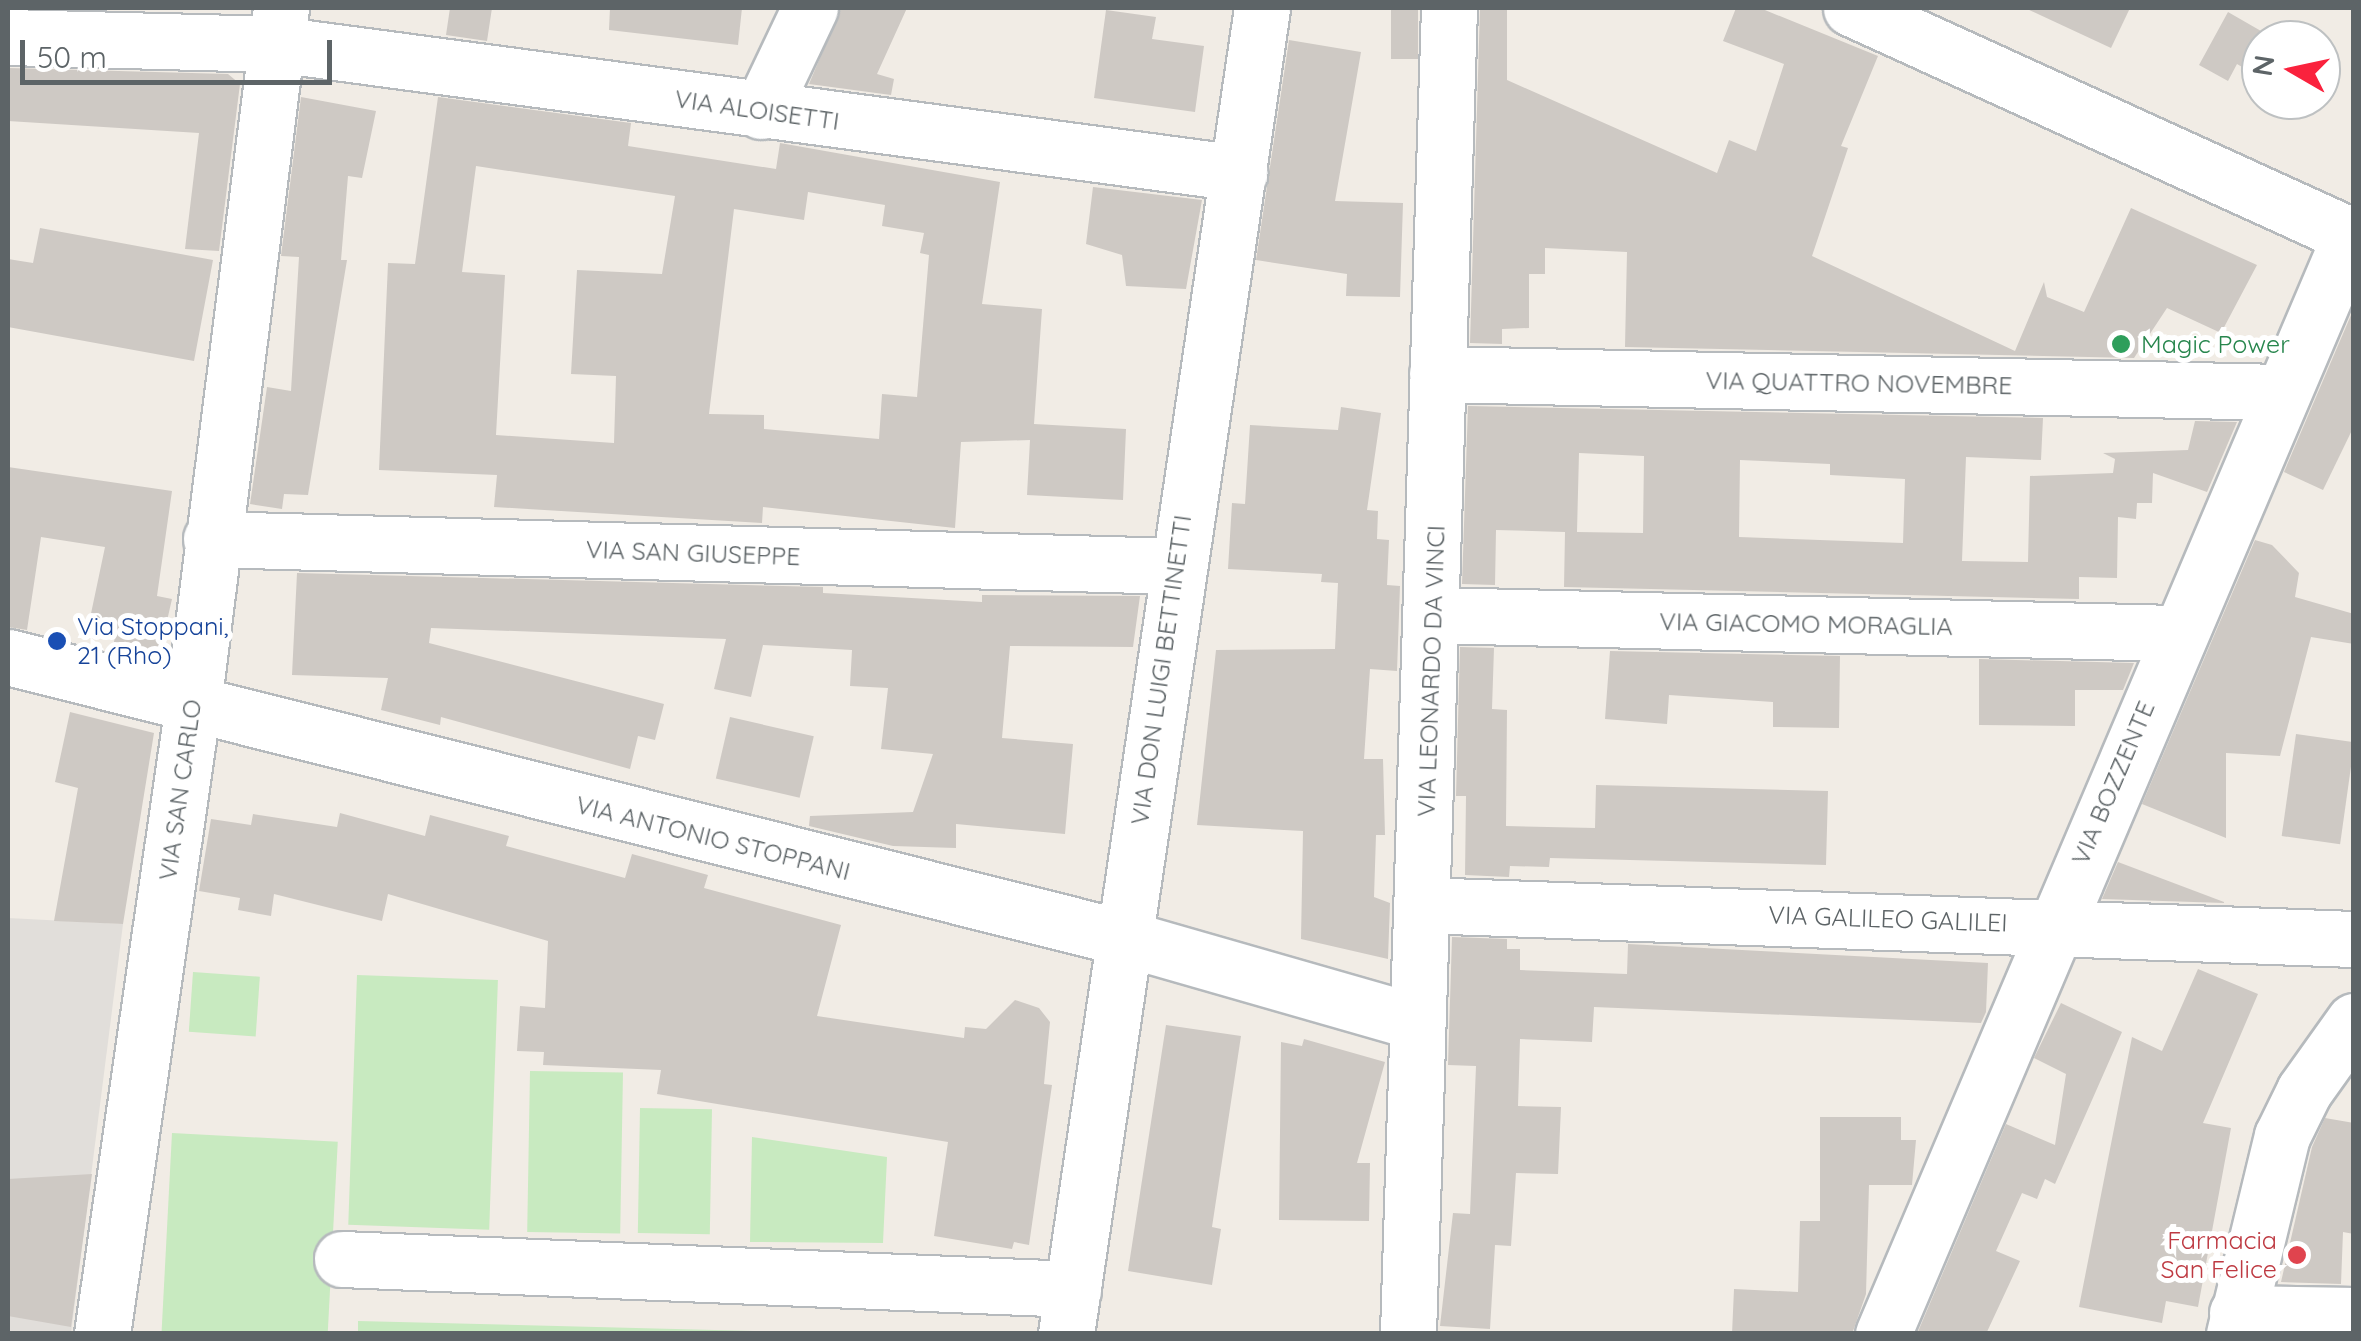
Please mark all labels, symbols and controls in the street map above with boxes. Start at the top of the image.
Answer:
scale bar [25,20,338,82]
north arrow [2241,20,2341,120]
text: 50 m [37,38,107,76]
text: N [2244,53,2282,78]
street label: VIA ALOISETTI [673,84,841,136]
place label: Magic Power [2141,329,2290,359]
marker: Magic Power [2110,333,2132,355]
street label: VIA QUATTRO NOVEMBRE [1705,365,2013,401]
street label: VIA DON LUIGI BETTINETTI [1124,513,1198,827]
street label: VIA LEONARDO DA VINCI [1411,525,1451,817]
street label: VIA SAN GIUSEPPE [585,534,801,572]
street label: VIA GIACOMO MORAGLIA [1659,606,1953,642]
place label: Via Stoppani, 21 (Rho) [77,612,229,671]
marker: Via Stoppani, 21 (Rho) [46,630,68,652]
street label: VIA BOZZENTE [2065,697,2161,869]
street label: VIA SAN CARLO [152,698,208,882]
street label: VIA ANTONIO STOPPANI [573,789,853,887]
street label: VIA GALILEO GALILEI [1768,900,2008,938]
place label: Farmacia San Felice [2160,1226,2277,1285]
marker: Farmacia San Felice [2286,1244,2308,1266]

